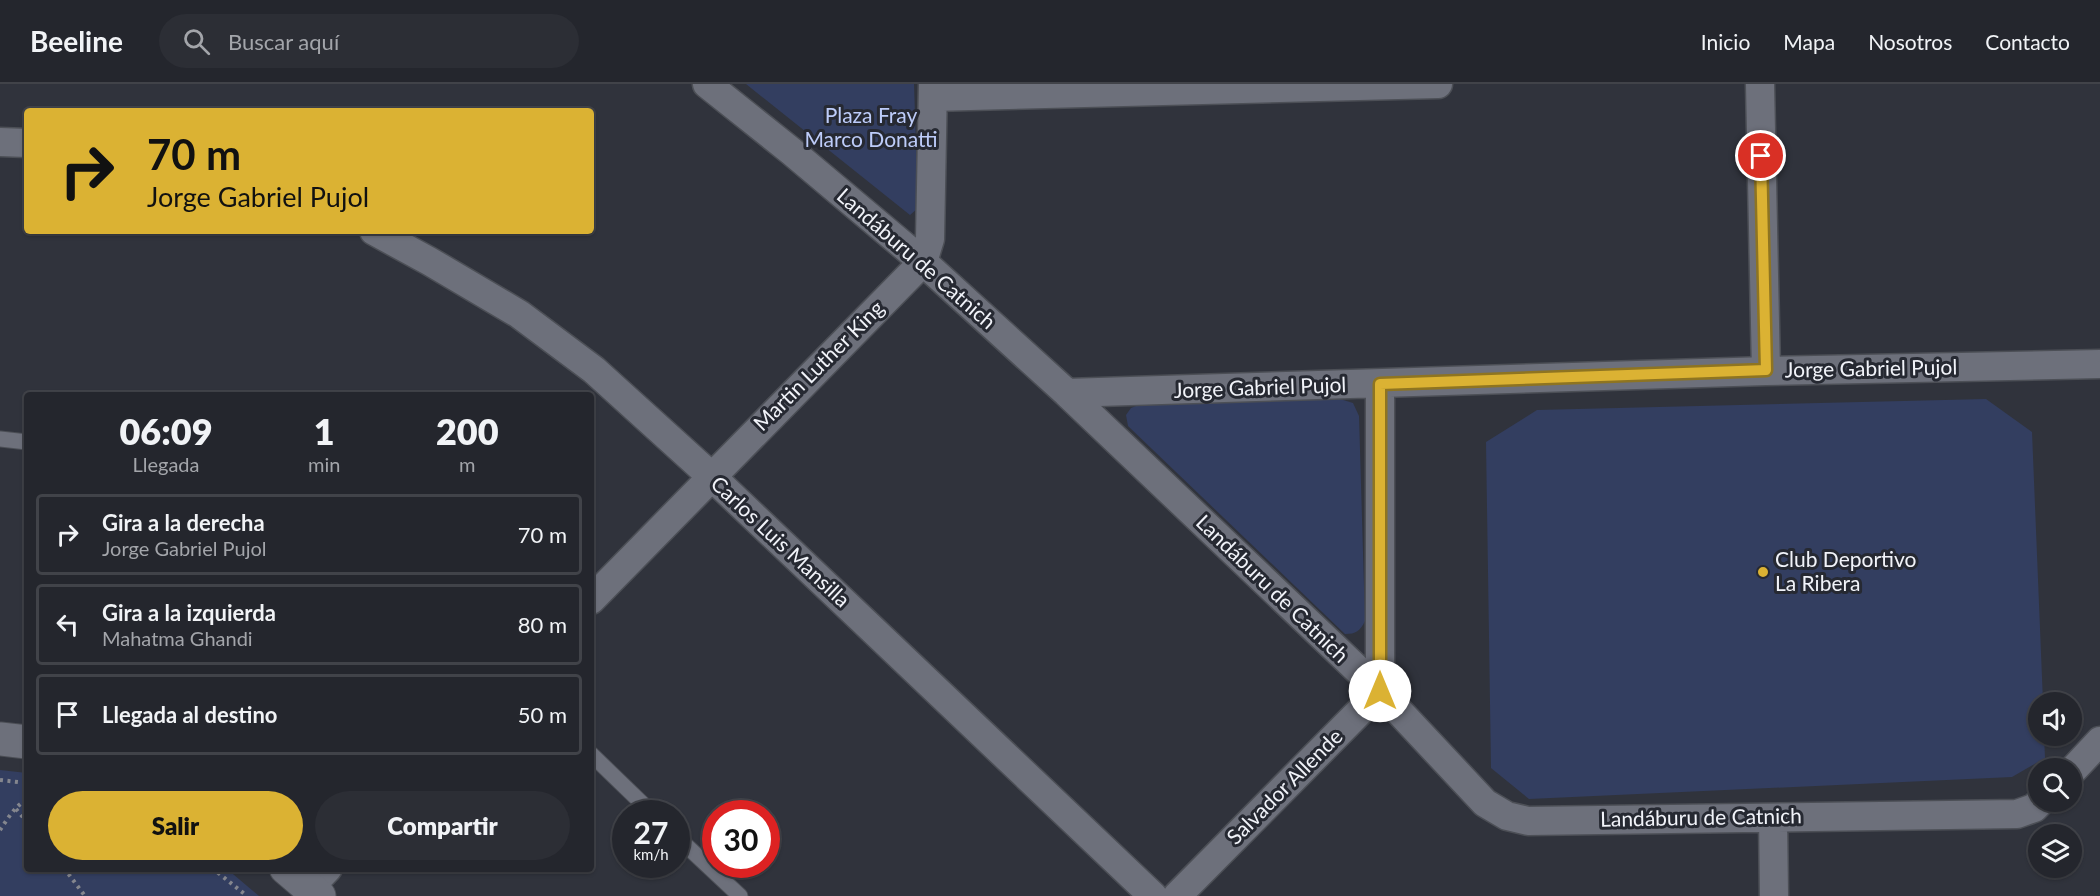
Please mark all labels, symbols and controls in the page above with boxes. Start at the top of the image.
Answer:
search box [159,14,579,68]
text: Beeline [30,24,123,58]
icon: search [180,25,213,58]
text: Buscar aquí [228,28,339,55]
text: Inicio [1701,29,1750,54]
text: Mapa [1783,29,1835,54]
text: Nosotros [1868,29,1952,54]
text: Contacto [1985,29,2070,54]
park label: Plaza Fray Marco Donatti [804,102,938,151]
text: 70 m [147,129,241,179]
pin [1735,130,1786,181]
icon: right [48,132,126,210]
icon: arrive [1744,139,1777,172]
text: Jorge Gabriel Pujol [147,180,369,213]
street label: Landáburu de Catnich [833,182,1001,334]
street label: Martin Luther King [748,295,888,435]
street label: Jorge Gabriel Pujol [1784,353,1958,382]
street label: Jorge Gabriel Pujol [1173,371,1347,402]
text: 06:09 [119,409,213,453]
text: 1 [314,409,335,453]
text: 200 [436,409,499,453]
text: Llegada [132,452,200,476]
text: min [308,452,340,476]
text: m [459,452,475,476]
street label: Carlos Luis Mansilla [706,470,856,612]
text: Gira a la derecha [102,509,265,536]
street label: Landáburu de Catnich [1192,509,1354,667]
icon: right [51,518,84,551]
text: 70 m [518,521,567,548]
text: Jorge Gabriel Pujol [102,536,267,560]
place label: Club Deportivo La Ribera [1775,546,1917,595]
marker: Club Deportivo La Ribera [1756,565,1770,579]
text: Gira a la izquierda [102,599,276,626]
icon: left [51,608,84,641]
text: 80 m [518,611,567,638]
text: Mahatma Ghandi [102,626,253,650]
position arrow [1348,659,1412,723]
map controls [2028,692,2082,878]
button: sound [2028,692,2082,746]
icon: arrive [51,698,84,731]
text: Llegada al destino [102,701,278,728]
text: 50 m [518,701,567,728]
street label: Salvador Allende [1221,723,1347,849]
button: search [2028,758,2082,812]
button: Salir [48,791,303,860]
button: Compartir [315,791,570,860]
speed limit sign: 30 [702,800,780,878]
street label: Landáburu de Catnich [1600,802,1802,831]
text: 27 [634,814,668,850]
button: layers [2028,824,2082,878]
text: km/h [633,845,669,863]

